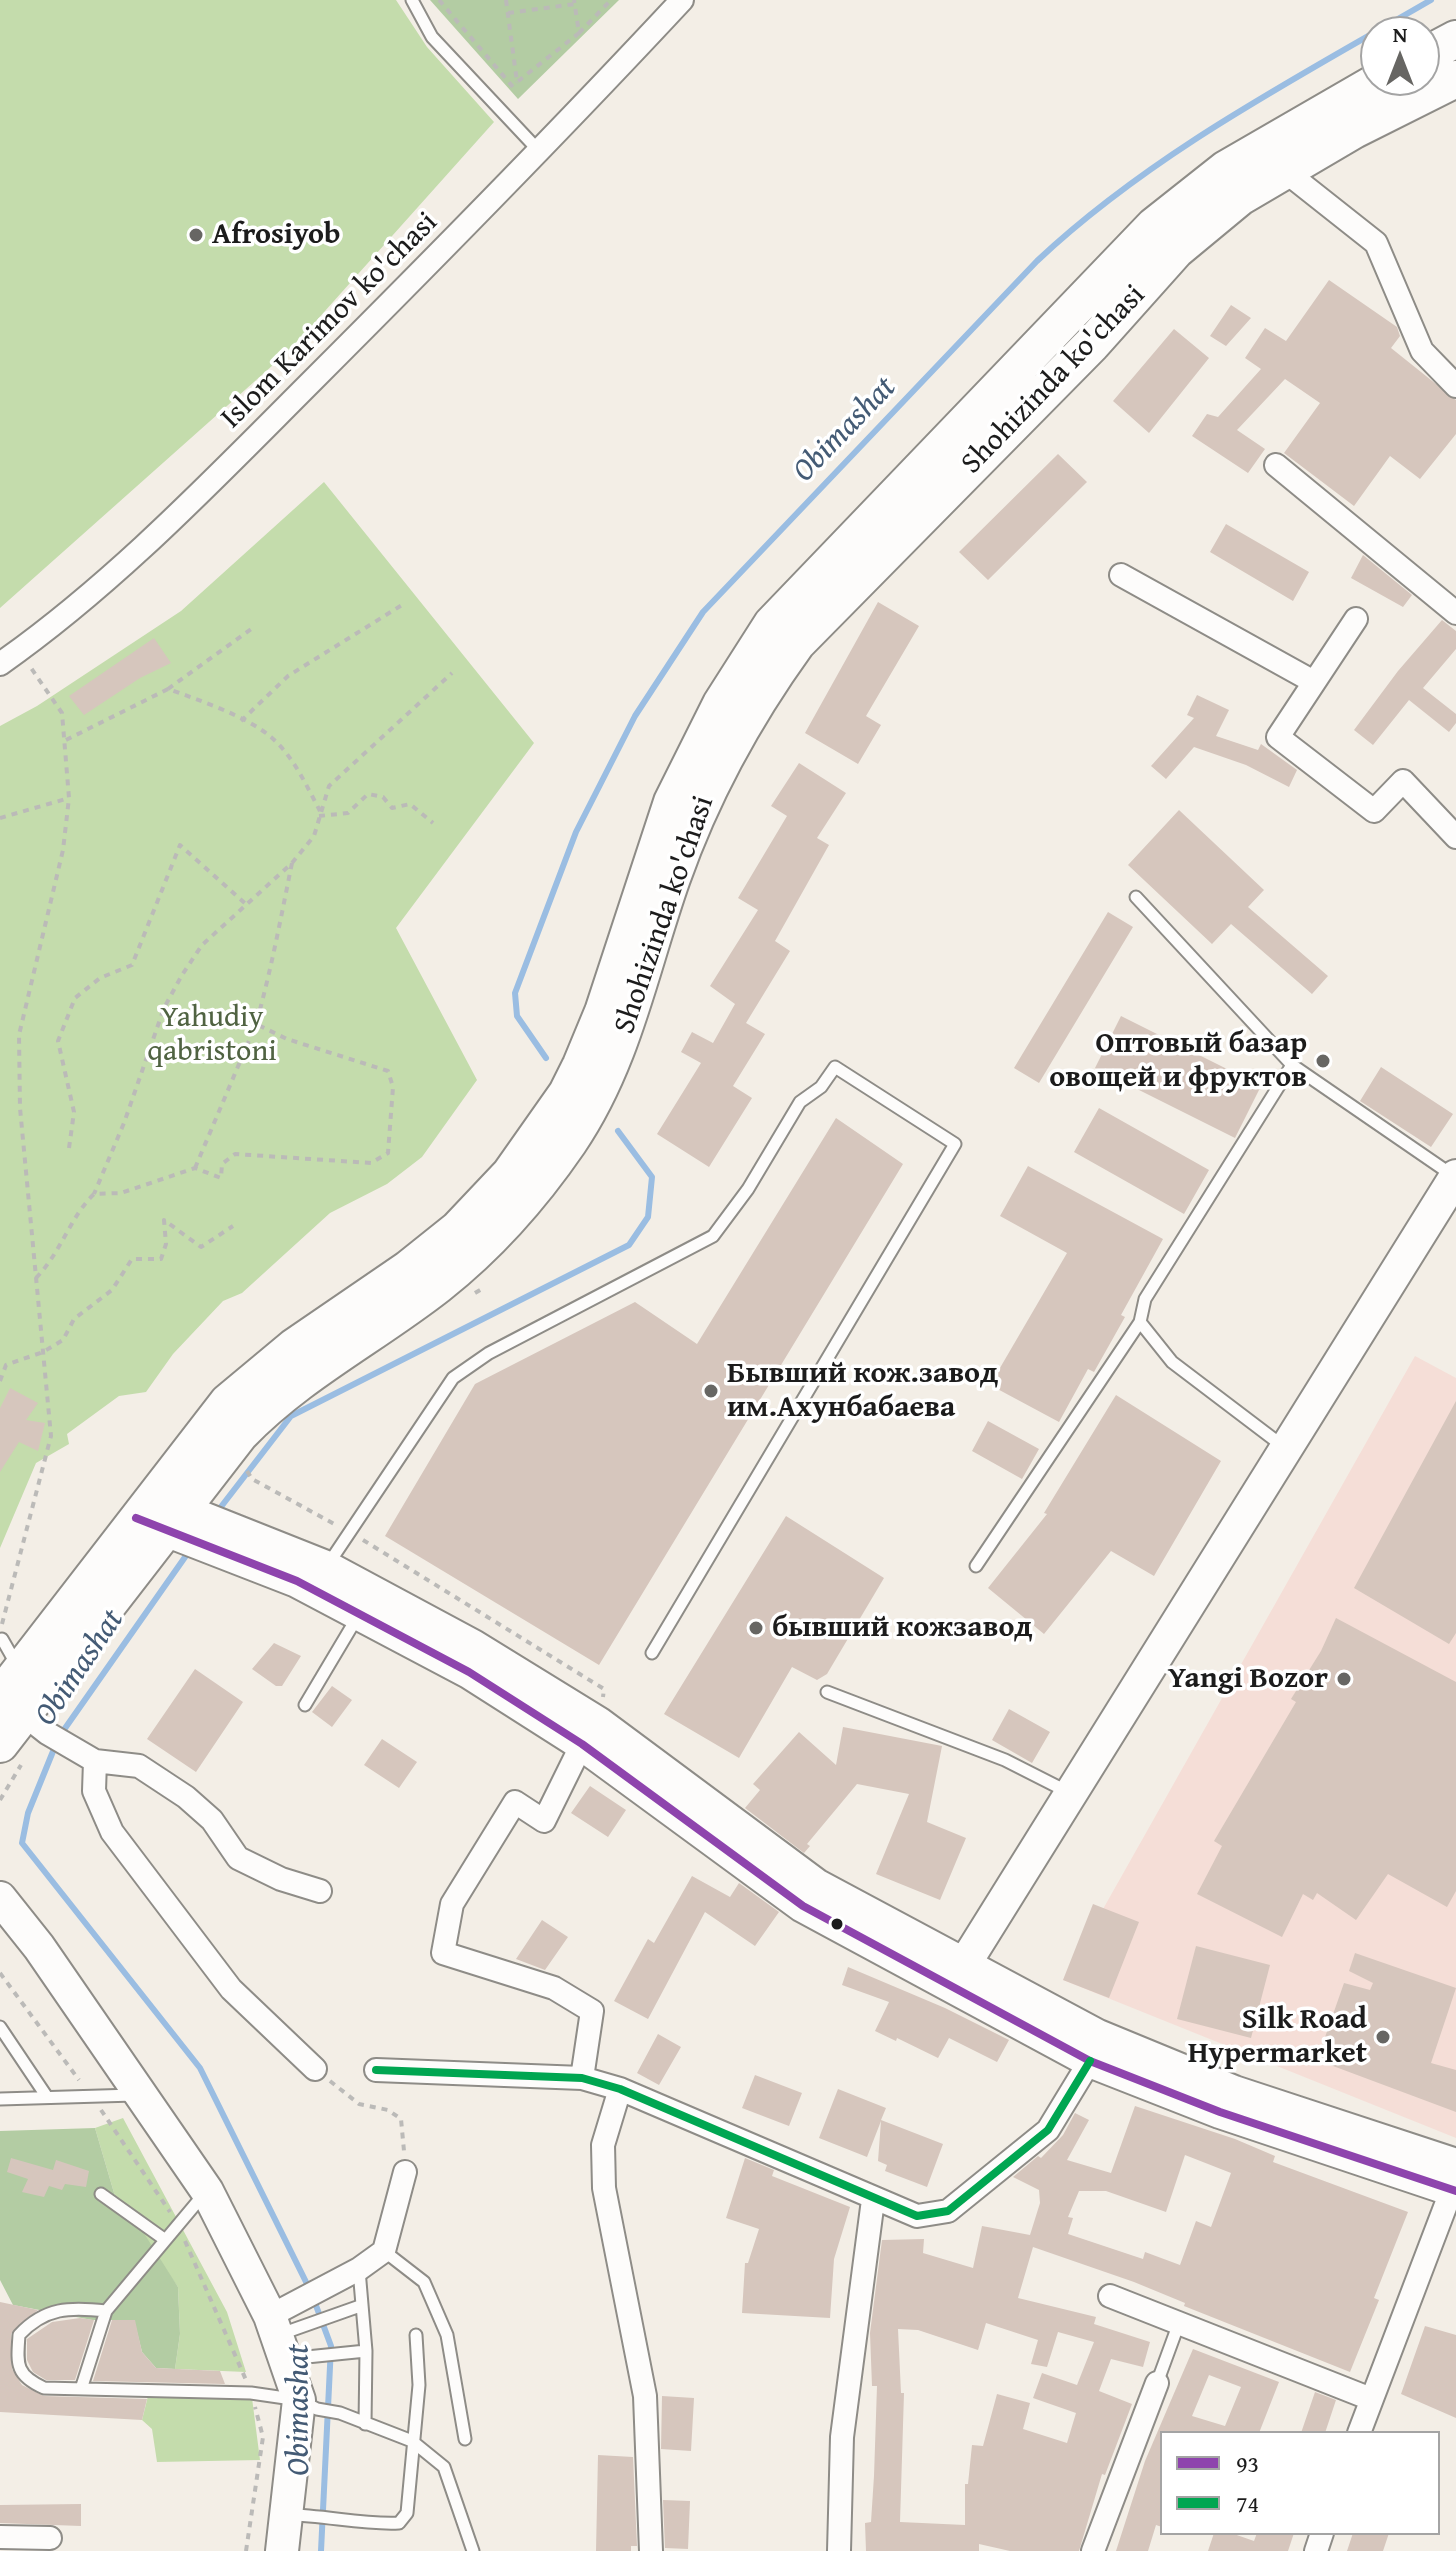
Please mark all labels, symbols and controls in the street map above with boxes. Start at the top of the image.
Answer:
north arrow [1360,16,1440,96]
text: N [1393,18,1407,50]
street label: Islom Karimov ko'chasi [214,205,446,437]
place label: Afrosiyob [212,217,340,253]
marker: Afrosiyob [187,226,205,244]
street label: Shohizinda ko'chasi [955,278,1153,482]
water label: Obimashat [785,369,905,491]
street label: Shohizinda ko'chasi [607,791,723,1039]
park label: Yahudiy qabristoni [147,1000,277,1070]
place label: Оптовый базар овощей и фруктов [1049,1026,1307,1096]
marker: Оптовый базар овощей и фруктов [1314,1052,1332,1070]
place label: Бывший кож.завод им.Ахунбабаева [727,1356,998,1426]
marker: Бывший кож.завод им.Ахунбабаева [702,1382,720,1400]
water label: Obimashat [27,1603,133,1733]
place label: бывший кожзавод [772,1610,1033,1646]
marker: бывший кожзавод [747,1619,765,1637]
place label: Yangi Bozor [1168,1661,1328,1697]
marker: Yangi Bozor [1335,1670,1353,1688]
unlabelled marker [829,1916,845,1932]
place label: Silk Road Hypermarket [1188,2002,1367,2072]
marker: Silk Road Hypermarket [1374,2028,1392,2046]
water label: Obimashat [281,2344,319,2476]
legend [1160,2431,1440,2535]
text: 93 [1236,2446,1259,2481]
text: 74 [1236,2486,1259,2521]

